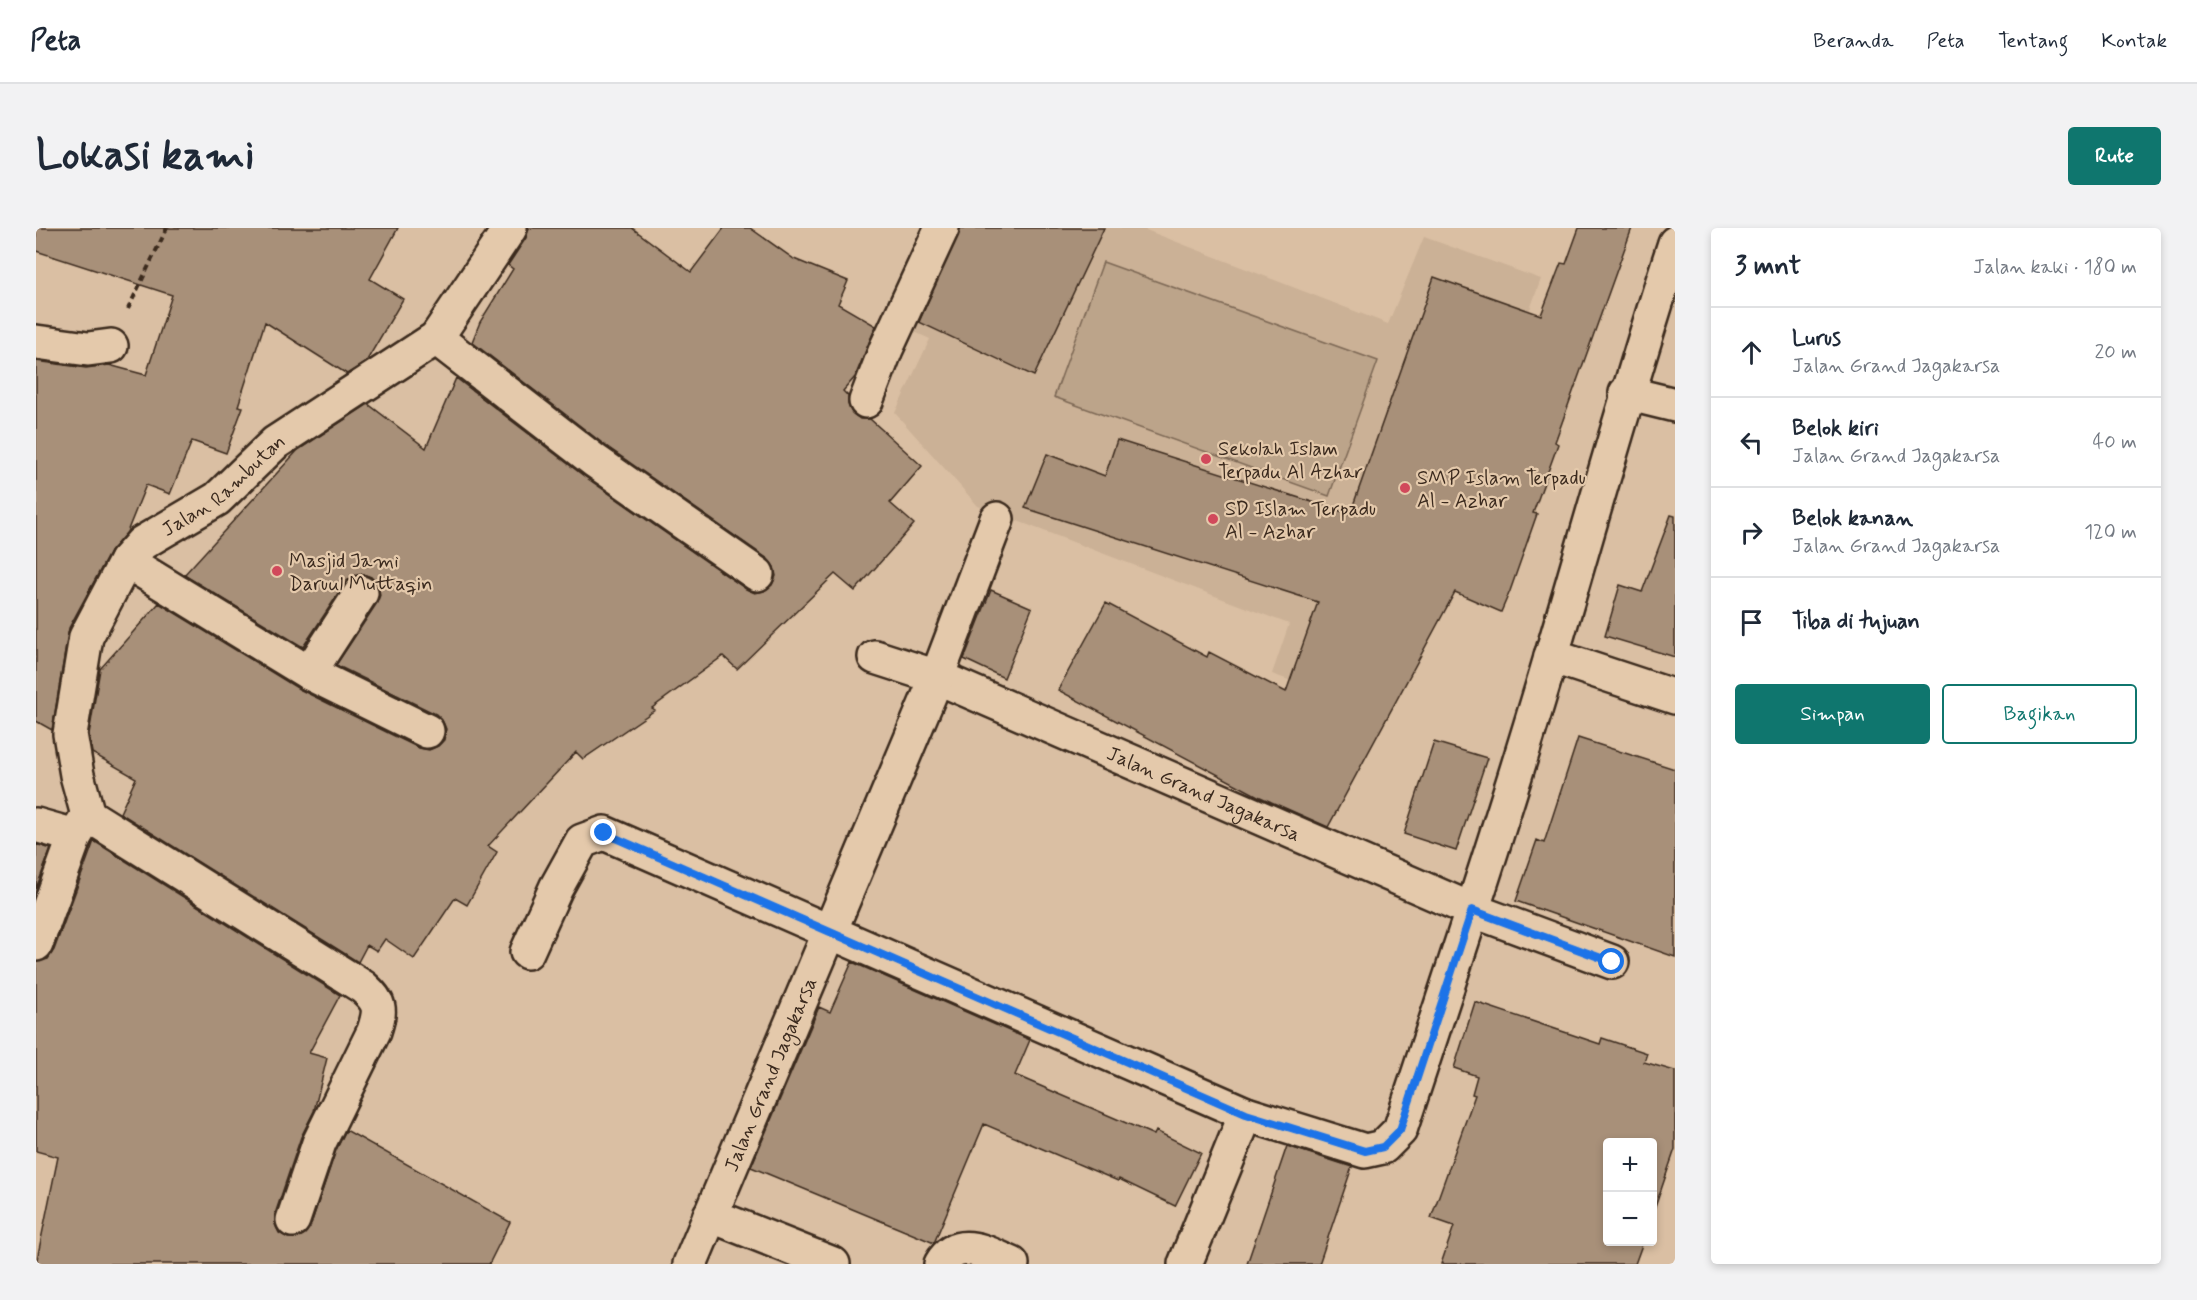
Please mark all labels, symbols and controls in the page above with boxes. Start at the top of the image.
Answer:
text: Peta [30,23,81,60]
text: Beranda [1813,27,1894,55]
text: Peta [1927,27,1965,55]
text: Tentang [1998,27,2068,55]
text: Kontak [2101,27,2167,55]
button: Rute [2068,127,2161,185]
text: Lokasi kami [36,129,255,184]
text: 3 mnt [1735,250,1801,284]
text: Jalan kaki · 180 m [1973,254,2137,281]
text: Lurus [1792,325,1841,353]
icon: ahead [1735,336,1768,369]
text: 20 m [2094,339,2137,366]
text: Jalan Grand Jagakarsa [1792,353,2000,380]
text: Belok kiri [1792,415,1879,443]
icon: left [1735,426,1768,459]
street label: Jalan Rambutan [157,428,291,544]
text: 40 m [2093,429,2137,456]
place label: Sekolah Islam Terpadu Al Azhar [1218,436,1363,486]
text: Jalan Grand Jagakarsa [1792,443,2000,470]
marker: Sekolah Islam Terpadu Al Azhar [1199,452,1213,466]
place label: SMP Islam Terpadu Al - Azhar [1417,465,1586,515]
marker: SMP Islam Terpadu Al - Azhar [1398,481,1412,495]
place label: SD Islam Terpadu Al - Azhar [1225,496,1376,546]
text: Belok kanan [1792,505,1913,533]
marker: SD Islam Terpadu Al - Azhar [1206,512,1220,526]
icon: right [1735,516,1768,549]
text: 120 m [2084,519,2137,546]
text: Jalan Grand Jagakarsa [1792,533,2000,560]
place label: Masjid Jami Daruul Muttaqin [289,548,432,598]
marker: Masjid Jami Daruul Muttaqin [270,564,284,578]
icon: arrive [1735,606,1768,639]
text: Tiba di tujuan [1792,608,1920,636]
button: Simpan [1735,684,1930,744]
button: Bagikan [1942,684,2137,744]
street label: Jalan Grand Jagakarsa [1102,741,1304,849]
route end [590,819,616,845]
route start [1598,948,1624,974]
street label: Jalan Grand Jagakarsa [718,973,824,1176]
map controls [1603,1138,1657,1246]
button: + [1603,1138,1657,1192]
button: − [1603,1192,1657,1246]

